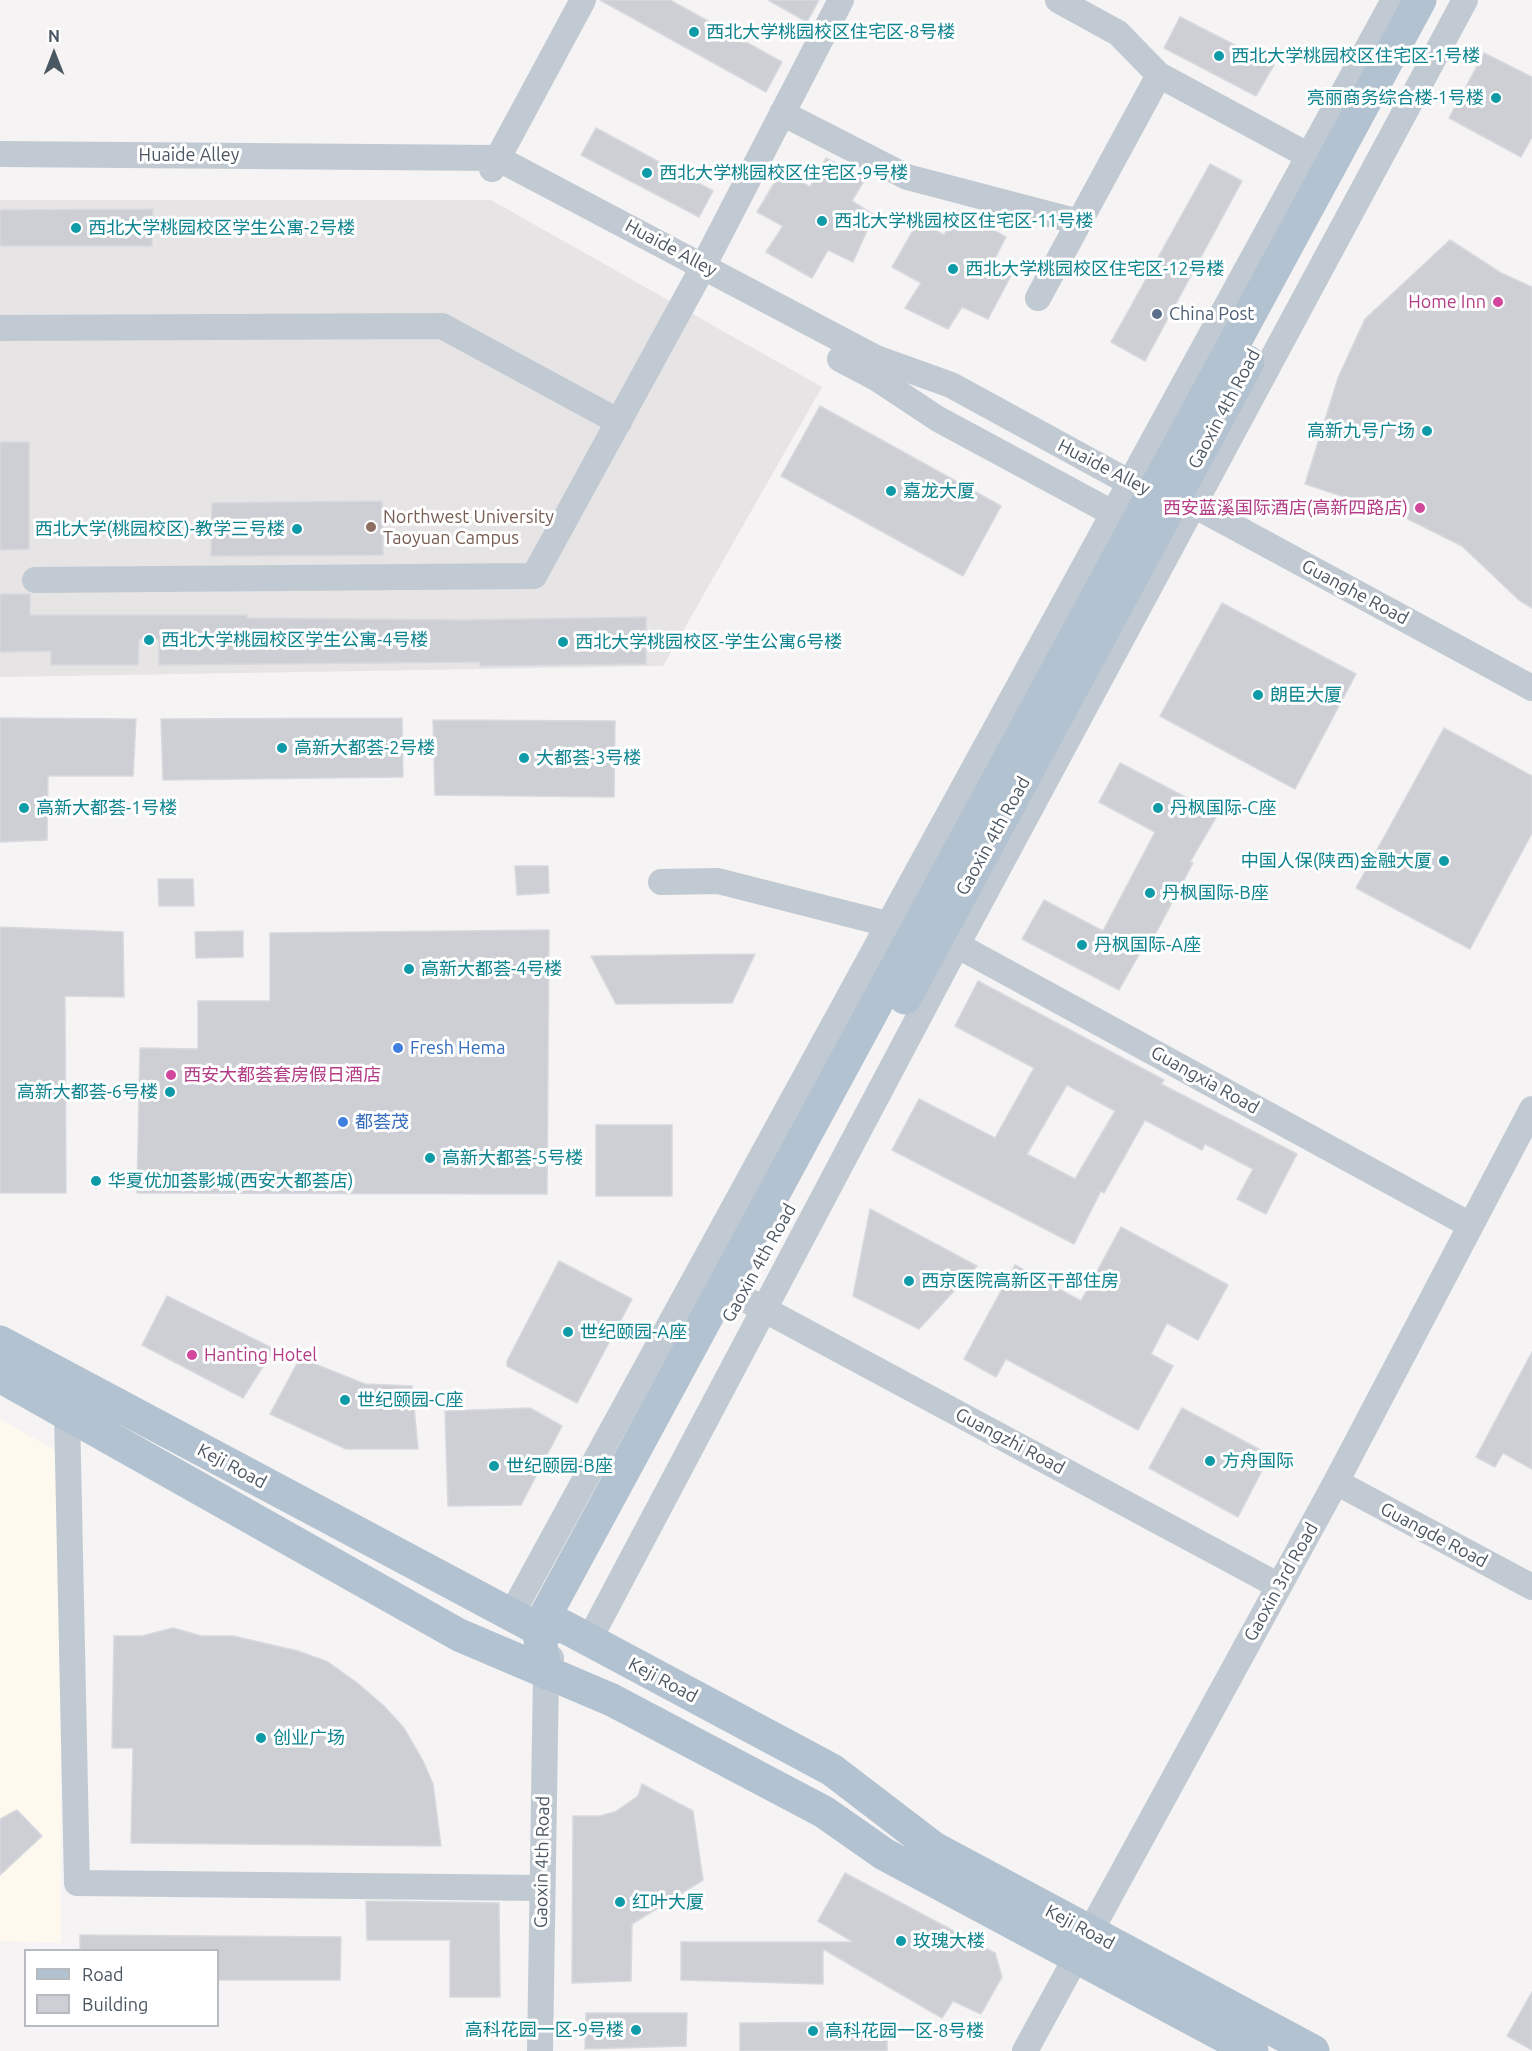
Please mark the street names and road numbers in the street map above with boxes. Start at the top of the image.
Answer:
street label: Huaide Alley [139,144,239,166]
street label: Huaide Alley [621,215,721,281]
street label: Gaoxin 4th Road [1183,345,1265,473]
street label: Huaide Alley [1054,435,1154,499]
street label: Guanghe Road [1298,555,1412,629]
street label: Gaoxin 4th Road [951,773,1035,899]
street label: Guangxia Road [1147,1041,1263,1119]
street label: Gaoxin 4th Road [717,1200,801,1326]
street label: Guangzhi Road [952,1403,1068,1479]
street label: Keji Road [194,1439,270,1493]
street label: Guangde Road [1377,1498,1491,1572]
street label: Gaoxin 3rd Road [1239,1519,1323,1645]
street label: Keji Road [625,1653,701,1707]
street label: Gaoxin 4th Road [530,1796,554,1928]
street label: Keji Road [1042,1900,1118,1954]

